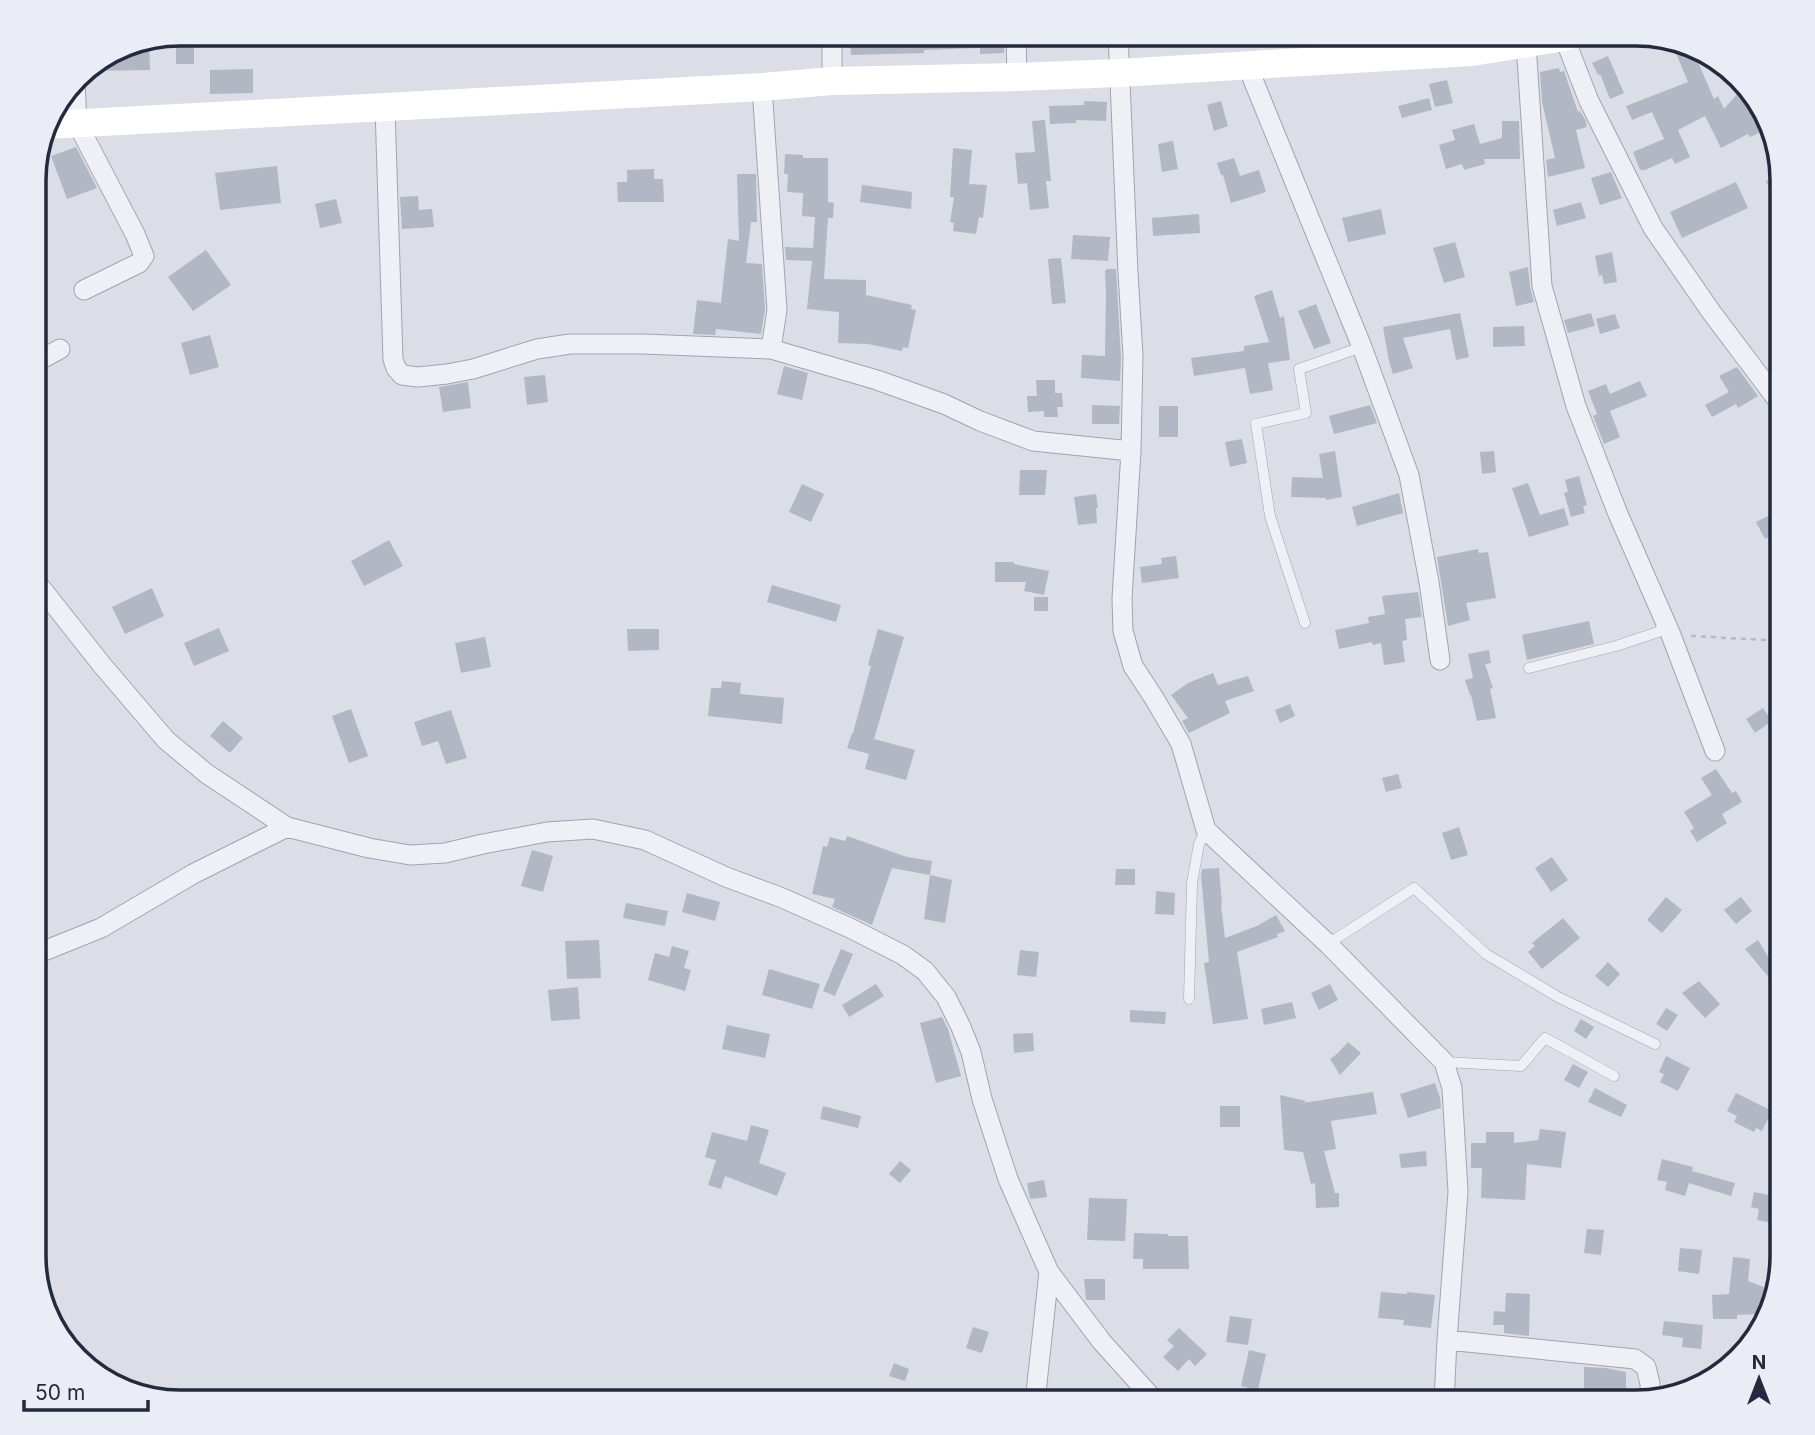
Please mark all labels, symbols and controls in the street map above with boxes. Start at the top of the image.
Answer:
north arrow [1724,1344,1794,1414]
text: N [1752,1351,1766,1374]
scale bar [24,1368,149,1412]
text: 50 m [35,1380,85,1405]

